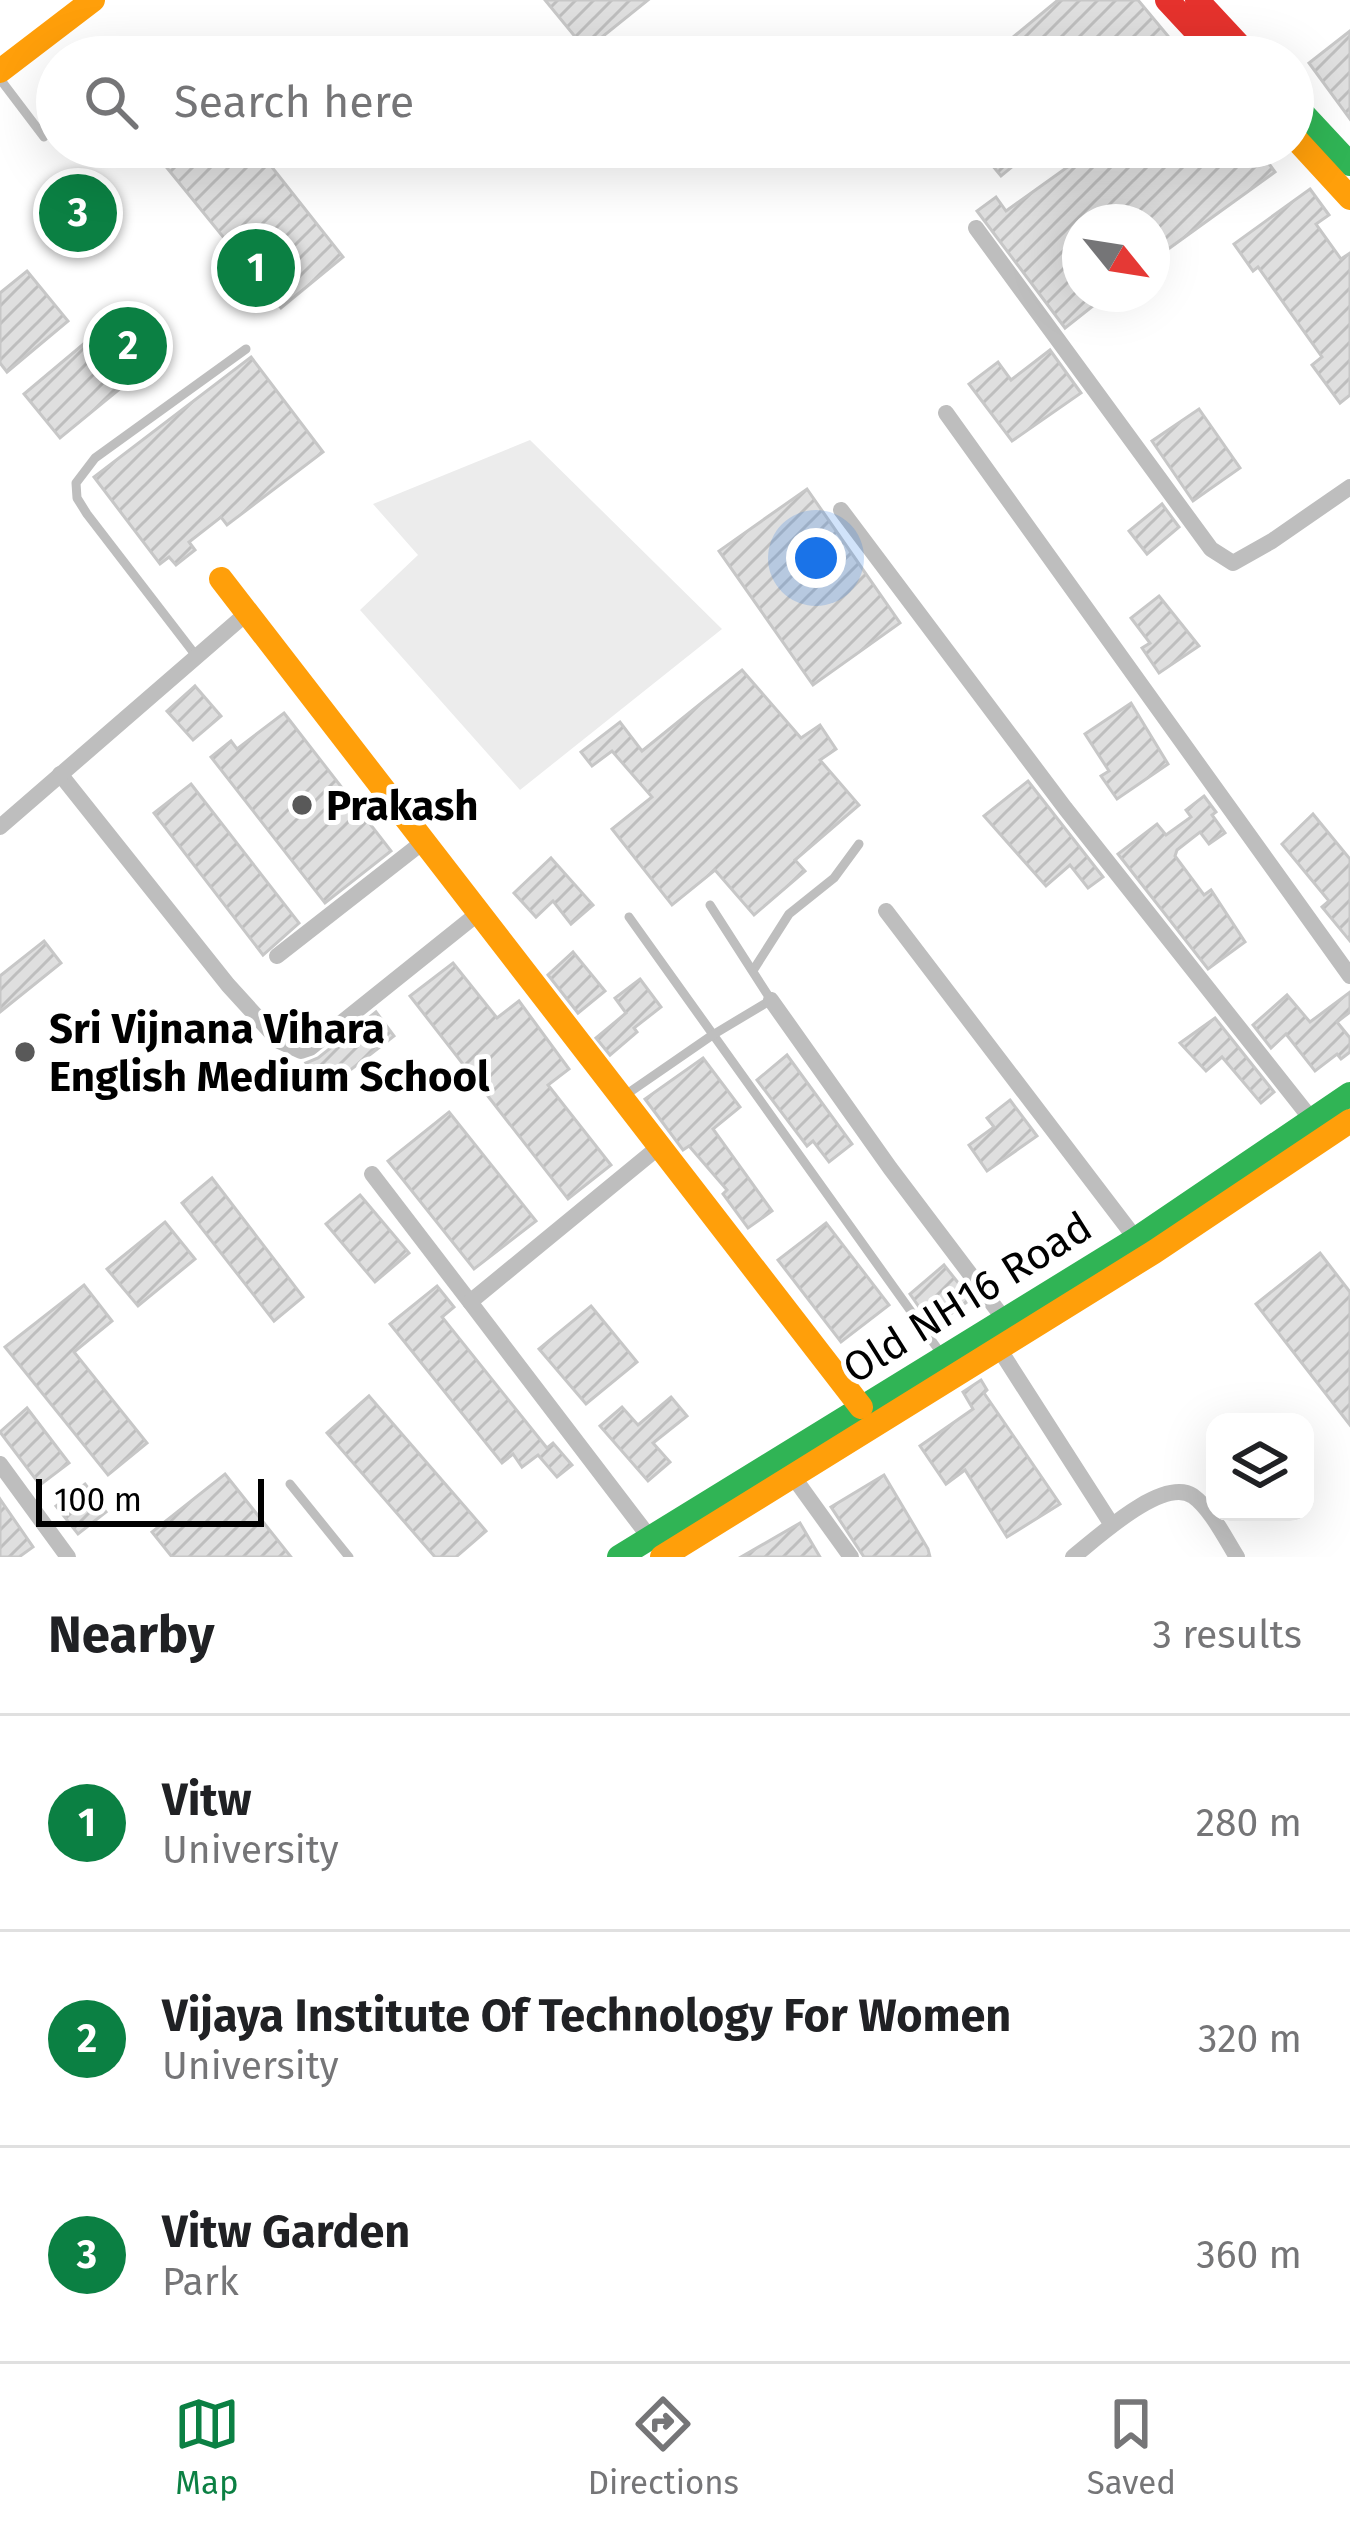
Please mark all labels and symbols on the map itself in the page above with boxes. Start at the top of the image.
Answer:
pin: 3 [39,168,117,258]
north arrow [1062,204,1170,312]
pin: 1 [217,223,295,313]
pin: 2 [89,301,167,391]
your location [786,528,846,588]
place label: Prakash [326,781,478,831]
marker: Prakash [289,792,315,818]
place label: Sri Vijnana Vihara English Medium School [49,1004,490,1102]
marker: Sri Vijnana Vihara English Medium School [12,1039,38,1065]
street label: Old NH16 Road [834,1202,1101,1394]
scale bar [36,1473,264,1526]

